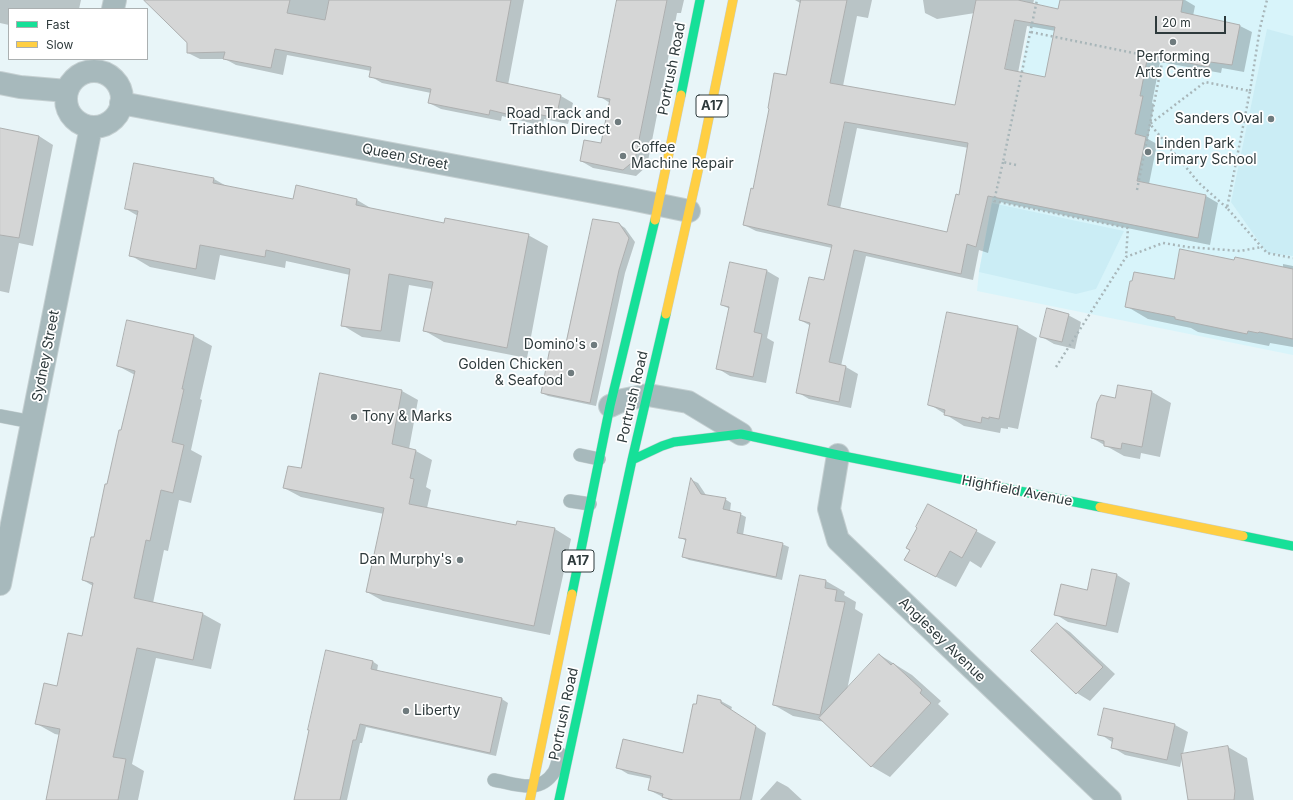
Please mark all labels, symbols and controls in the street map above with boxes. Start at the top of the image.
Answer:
legend [8,8,148,60]
scale bar [1157,8,1228,34]
text: 20 m [1162,15,1191,30]
text: Fast [46,17,70,32]
street label: Portrush Road [655,21,689,117]
text: Slow [46,37,73,52]
marker: Performing Arts Centre [1168,37,1178,47]
place label: Performing Arts Centre [1135,49,1211,82]
road number: A17 [696,95,728,117]
place label: Road Track and Triathlon Direct [507,106,610,138]
place label: Sanders Oval [1175,111,1263,127]
marker: Sanders Oval [1266,114,1276,124]
marker: Road Track and Triathlon Direct [613,117,623,127]
place label: Linden Park Primary School [1156,136,1257,168]
street label: Queen Street [361,140,449,174]
place label: Coffee Machine Repair [631,140,734,172]
marker: Linden Park Primary School [1143,147,1153,157]
marker: Coffee Machine Repair [618,151,628,161]
street label: Sydney Street [29,309,63,403]
place label: Domino's [524,337,586,353]
marker: Domino's [589,340,599,350]
street label: Portrush Road [614,349,652,445]
place label: Golden Chicken & Seafood [458,357,563,390]
marker: Golden Chicken & Seafood [566,368,576,378]
place label: Tony & Marks [362,409,452,425]
marker: Tony & Marks [349,412,359,422]
street label: Highfield Avenue [960,472,1074,510]
road number: A17 [562,550,594,572]
place label: Dan Murphy's [359,552,452,568]
marker: Dan Murphy's [455,555,465,565]
street label: Anglesey Avenue [895,594,989,686]
street label: Portrush Road [546,666,582,762]
place label: Liberty [414,703,460,719]
marker: Liberty [401,706,411,716]

